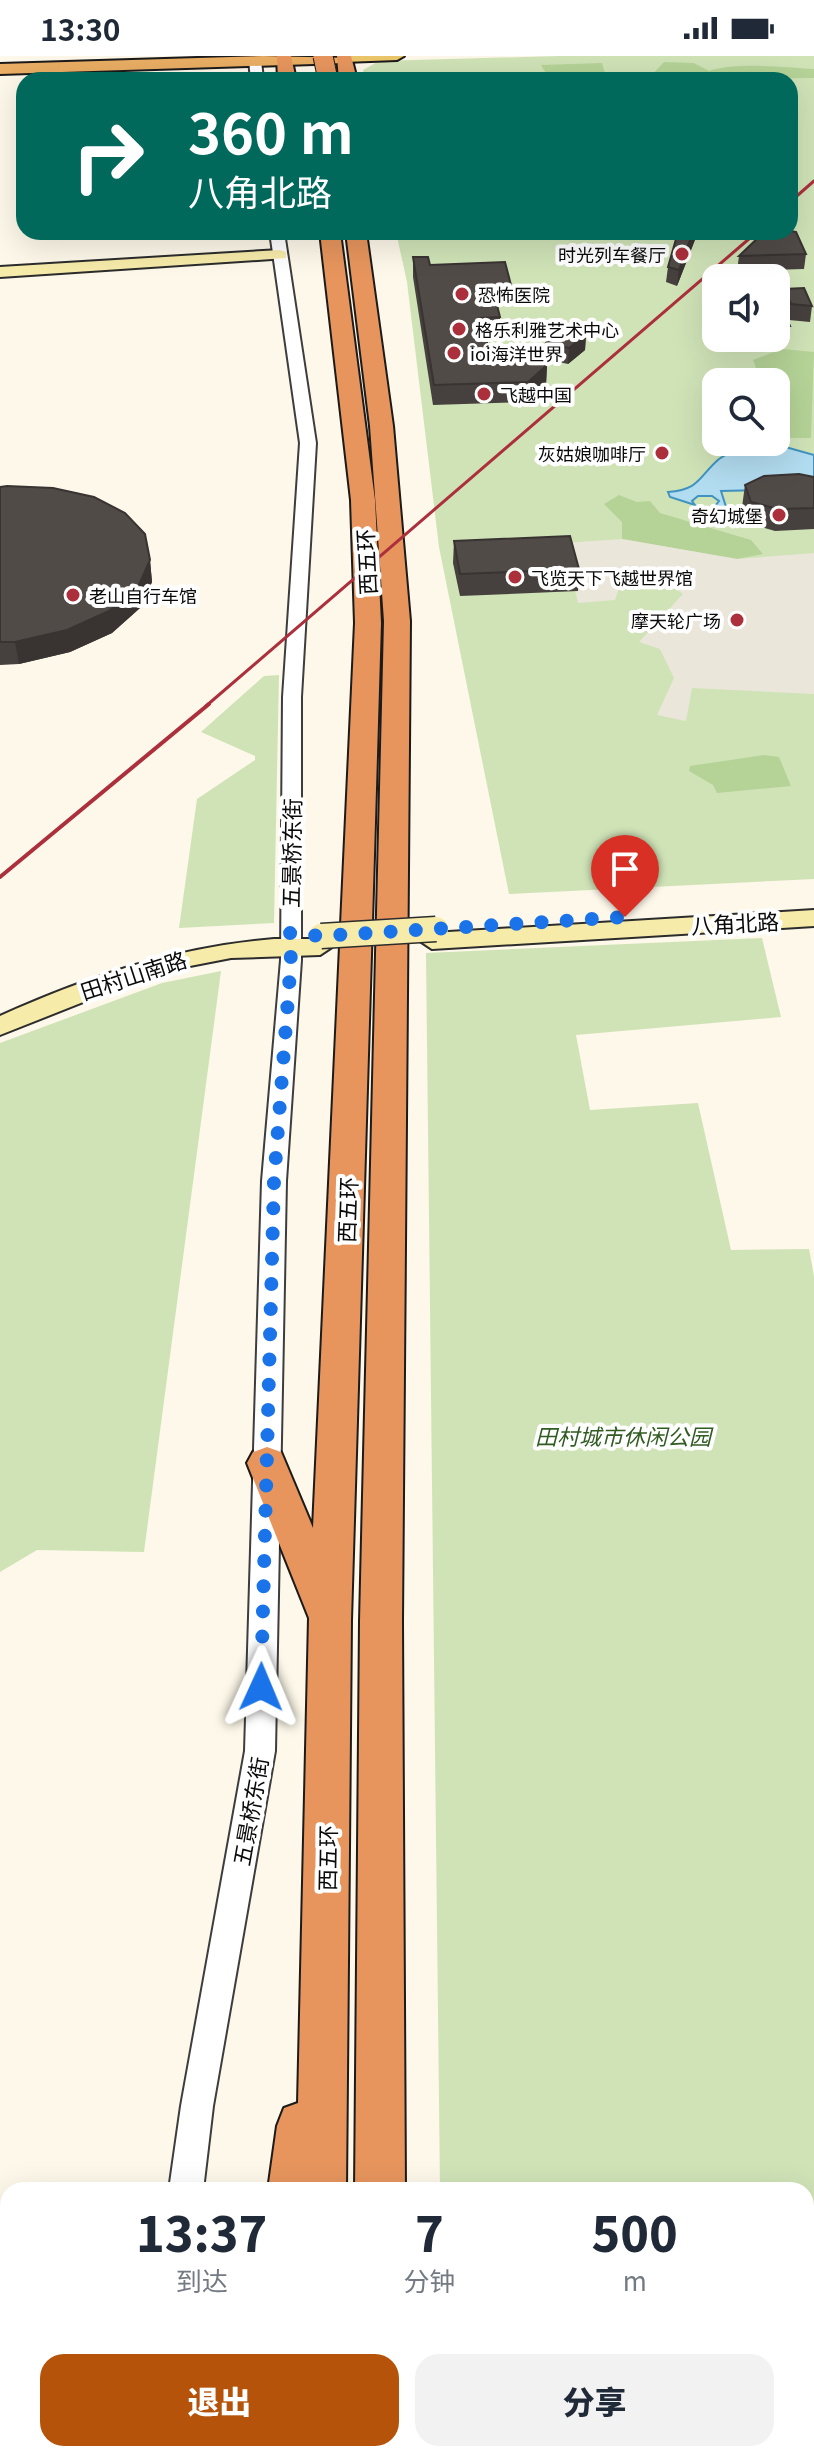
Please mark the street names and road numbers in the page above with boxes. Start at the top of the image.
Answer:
street label: 西五环 [347,528,383,596]
street label: 五景桥东街 [273,798,307,908]
street label: 八角北路 [690,904,780,940]
street label: 田村山南路 [76,942,190,1006]
street label: 西五环 [329,1176,363,1244]
street label: 五景桥东街 [224,1754,274,1868]
street label: 西五环 [309,1825,343,1891]

